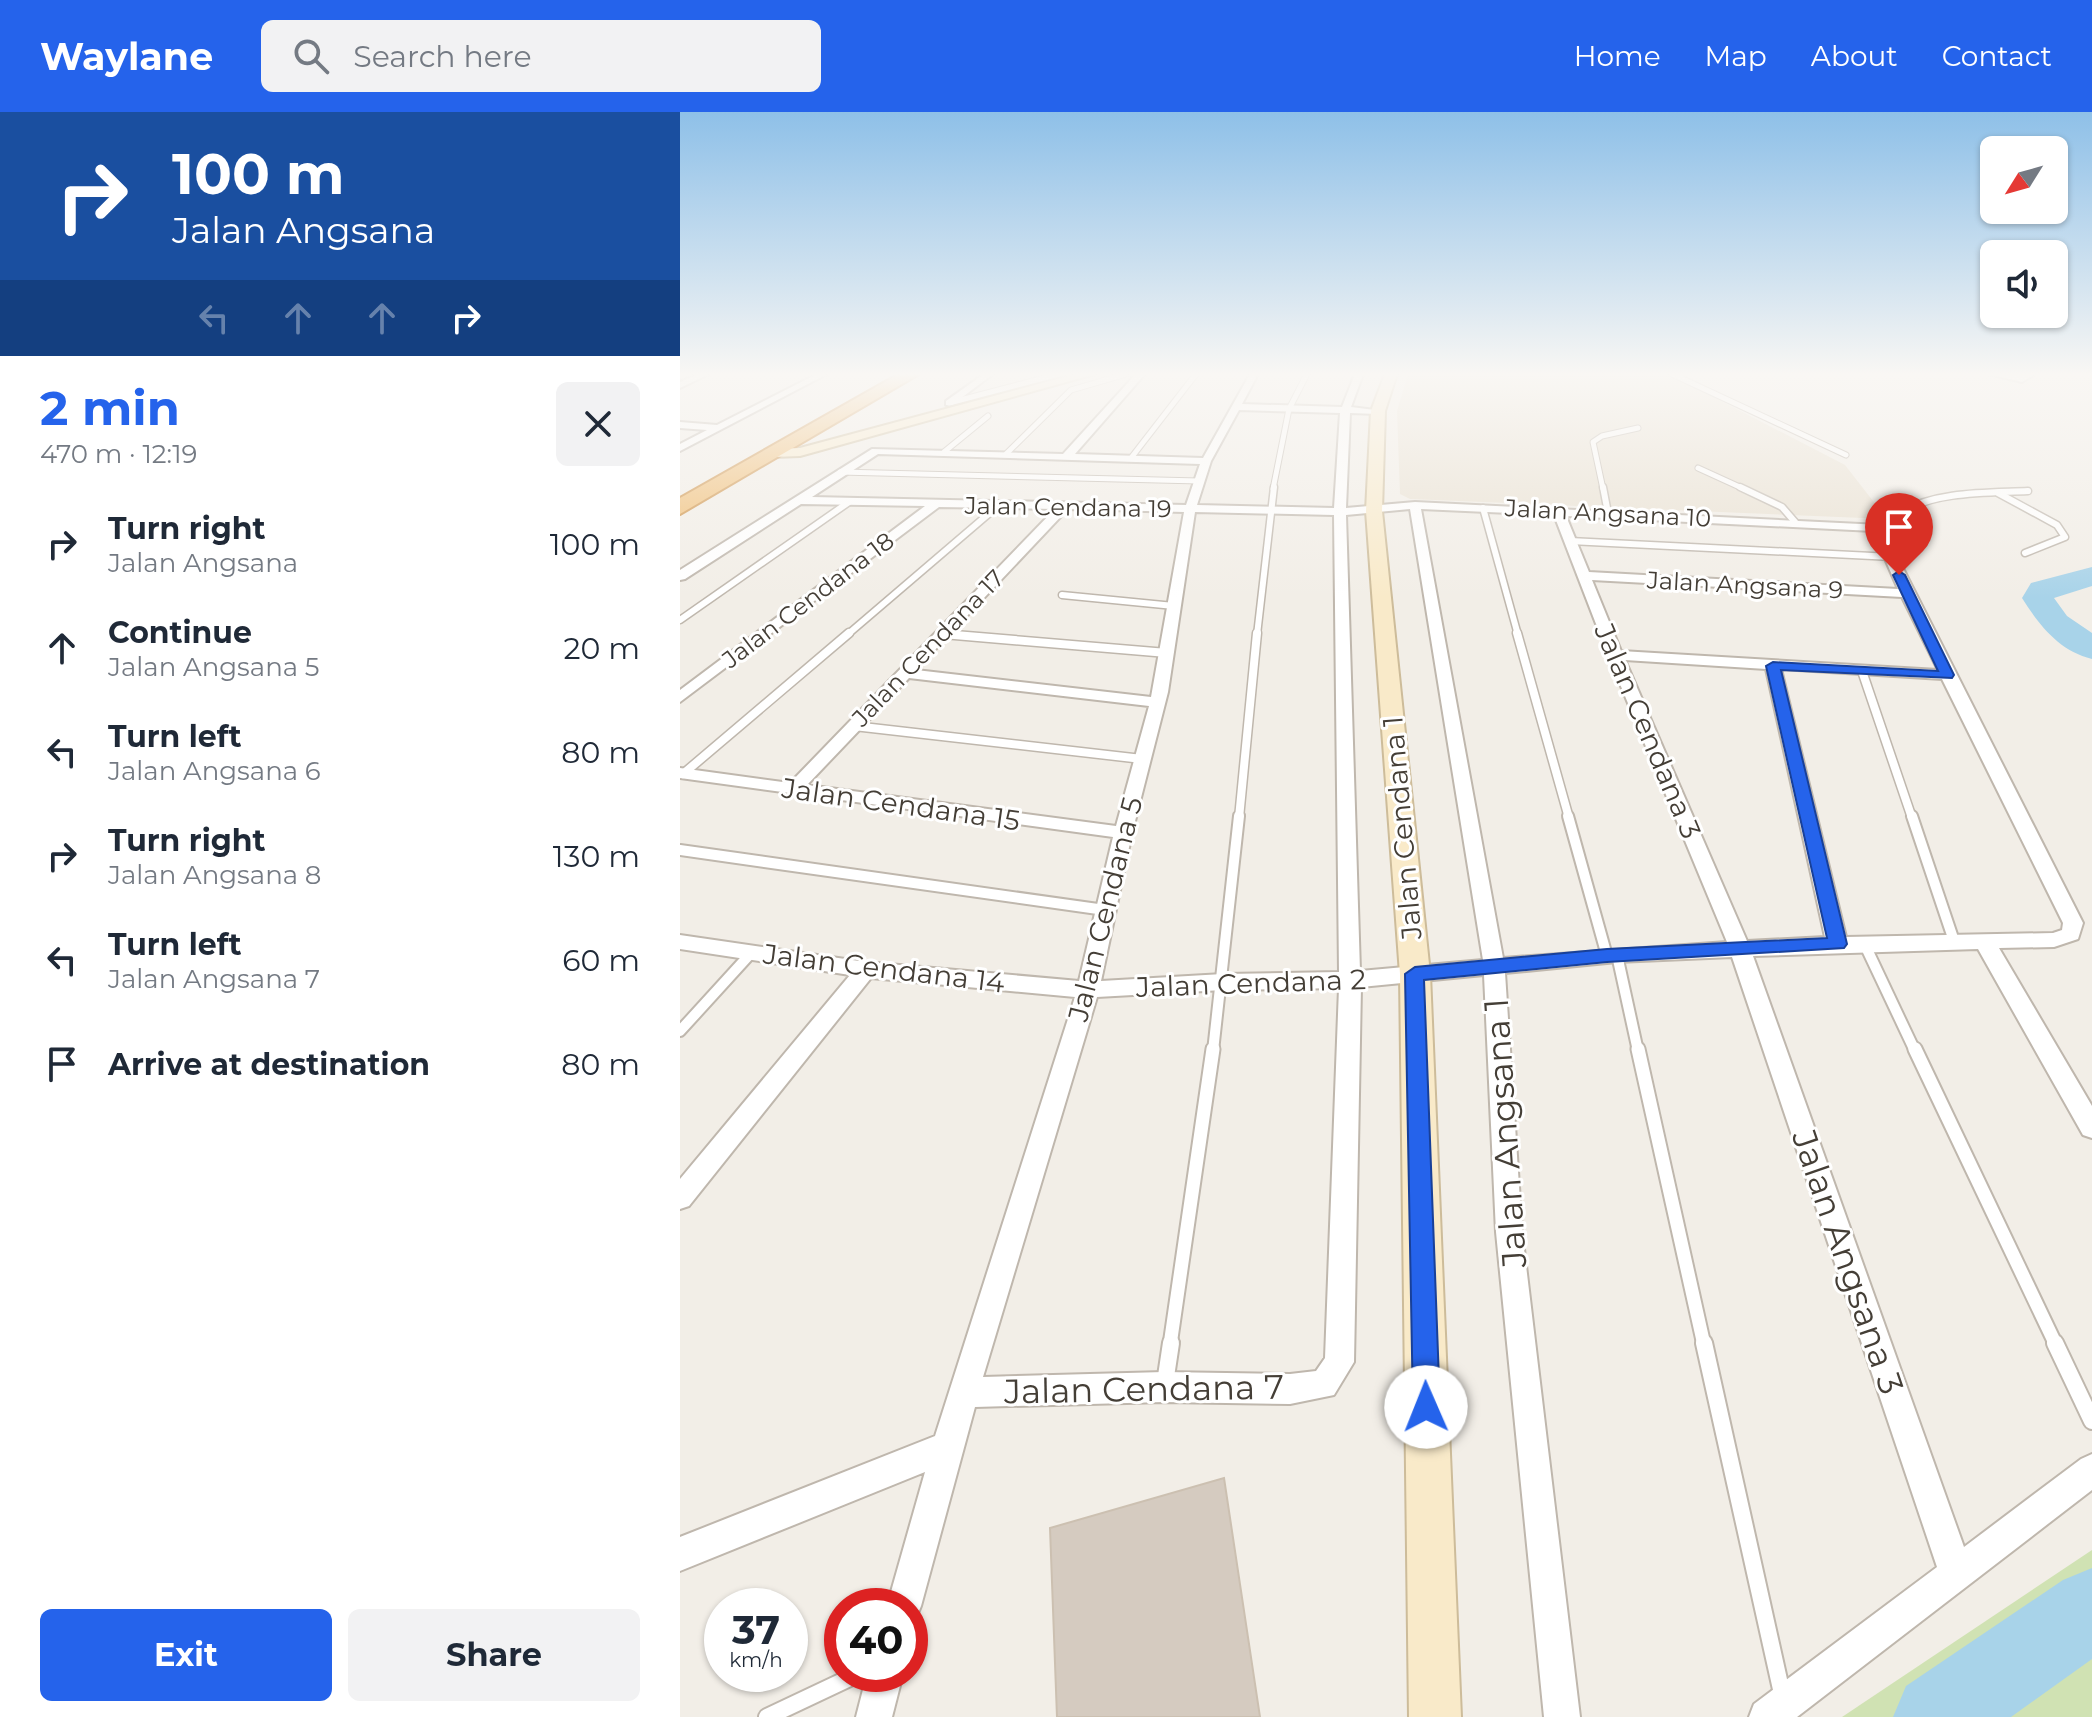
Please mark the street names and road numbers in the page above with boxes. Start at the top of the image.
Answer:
street label: Jalan Cendana 19 [963,491,1172,523]
street label: Jalan Angsana 10 [1503,493,1712,533]
street label: Jalan Cendana 18 [716,526,900,675]
street label: Jalan Cendana 17 [845,564,1010,733]
street label: Jalan Angsana 9 [1645,565,1844,605]
street label: Jalan Cendana 3 [1587,618,1709,844]
street label: Jalan Cendana 1 [1375,715,1429,942]
street label: Jalan Cendana 15 [779,770,1022,838]
street label: Jalan Cendana 5 [1060,793,1149,1026]
street label: Jalan Cendana 14 [760,936,1007,1000]
street label: Jalan Cendana 2 [1134,962,1367,1004]
street label: Jalan Angsana 1 [1475,997,1535,1270]
street label: Jalan Angsana 3 [1783,1123,1913,1400]
street label: Jalan Cendana 7 [1003,1366,1284,1412]

